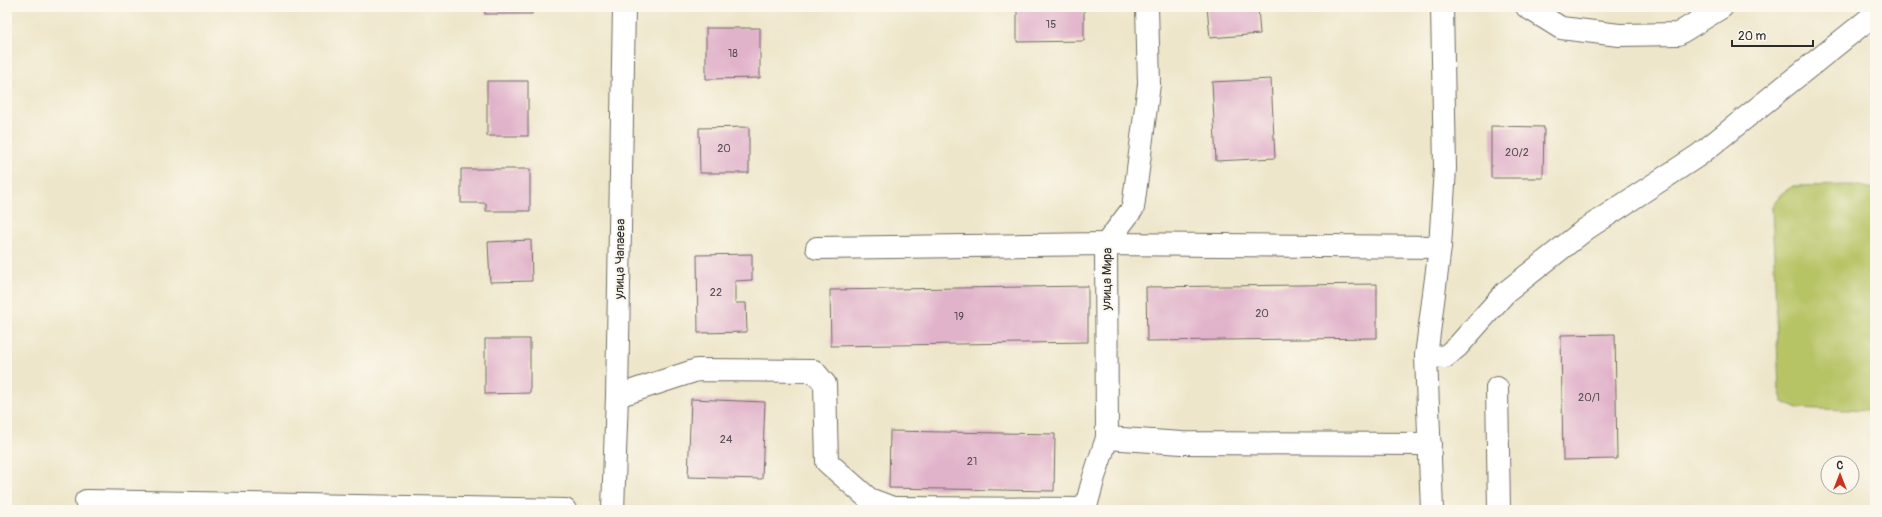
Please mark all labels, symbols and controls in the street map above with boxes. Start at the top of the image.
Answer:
house number: 15 [1046,18,1056,31]
scale bar [1732,22,1813,48]
text: 20 m [1738,29,1767,44]
house number: 18 [728,47,738,60]
house number: 20 [717,142,731,155]
house number: 20/2 [1505,146,1529,159]
street label: улица Чапаева [611,219,629,300]
street label: улица Мира [1098,248,1116,311]
house number: 22 [710,286,722,299]
house number: 20 [1255,307,1269,320]
house number: 19 [954,310,964,323]
house number: 20/1 [1578,391,1600,404]
house number: 24 [720,433,733,446]
house number: 21 [967,455,977,468]
north arrow [1820,455,1860,495]
text: С [1837,459,1844,472]

